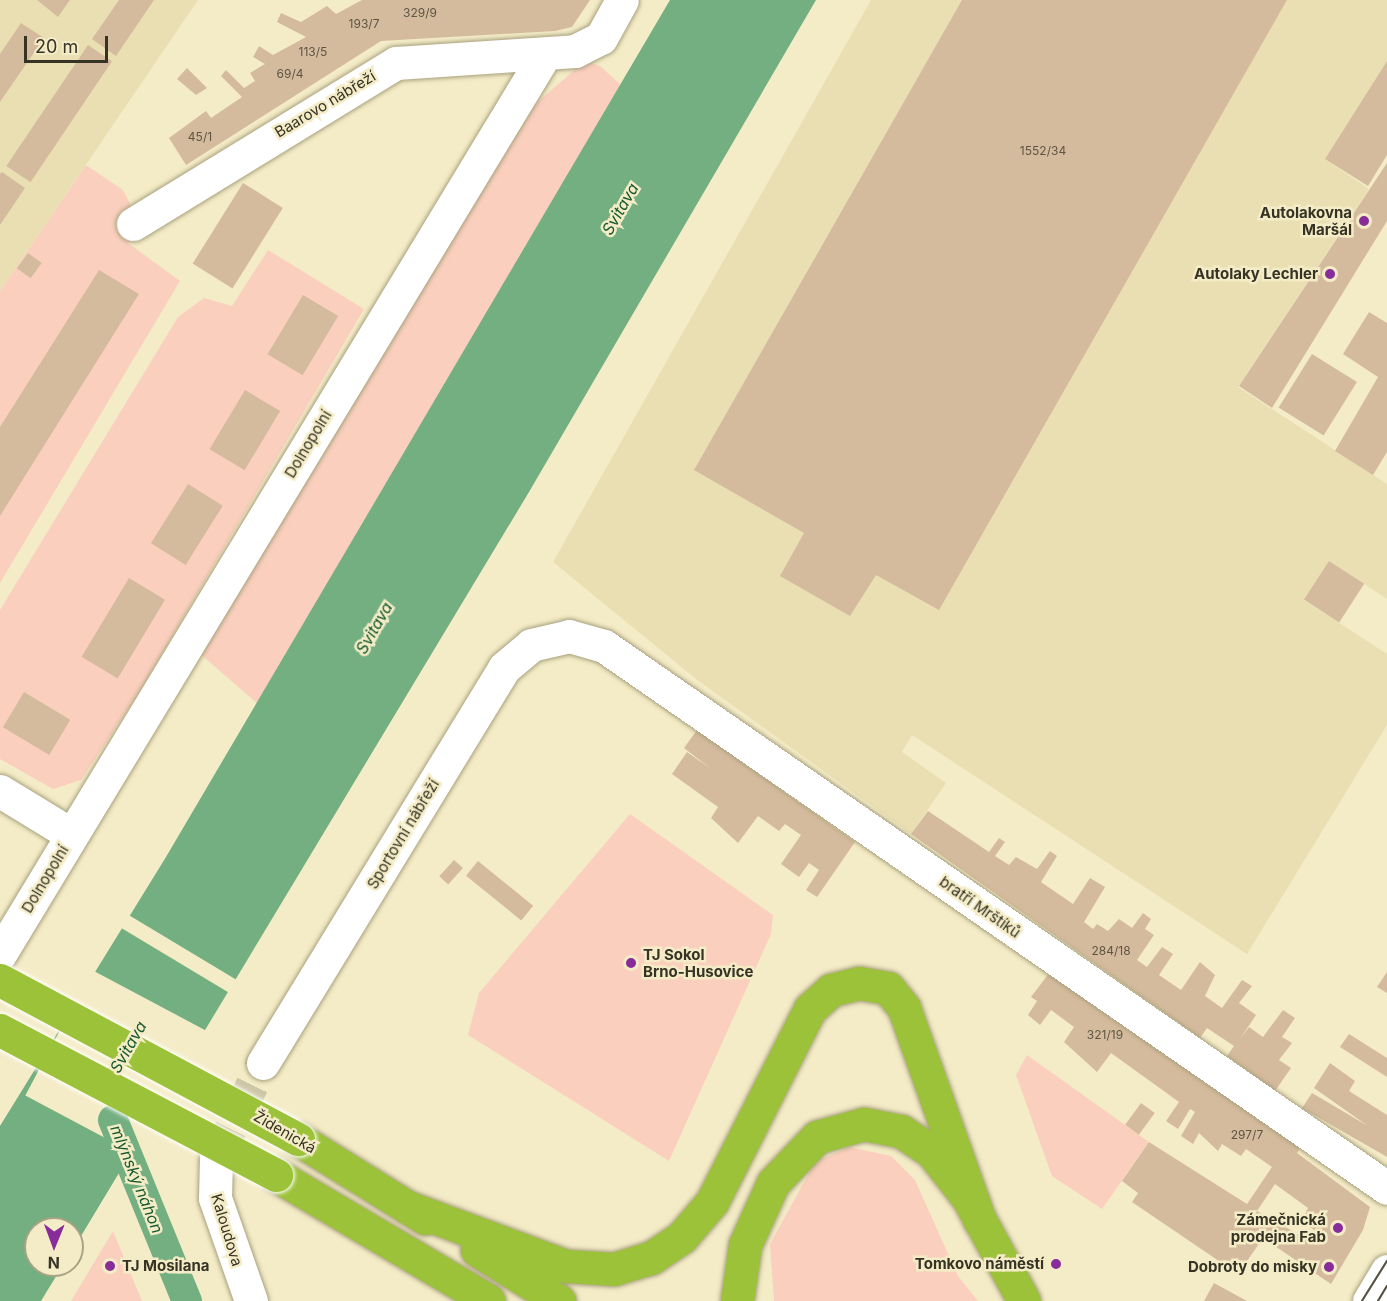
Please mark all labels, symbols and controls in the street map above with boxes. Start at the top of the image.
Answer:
house number: 329/9 [403,6,437,20]
house number: 193/7 [349,17,379,31]
scale bar [27,24,111,62]
text: 20 m [35,36,78,57]
house number: 113/5 [299,45,327,59]
street label: Baarovo nábřeží [271,67,379,141]
house number: 69/4 [277,67,303,81]
house number: 45/1 [188,130,212,144]
house number: 1552/34 [1020,144,1066,158]
water label: Svitava [598,180,642,238]
place label: Autolakovna Maršál [1260,203,1352,238]
marker: Autolakovna Maršál [1357,214,1371,228]
place label: Autolaky Lechler [1194,265,1318,283]
marker: Autolaky Lechler [1323,267,1337,281]
street label: Dolnopolní [281,407,335,481]
water label: Svitava [352,599,396,657]
street label: Sportovní nábřeží [363,776,443,892]
street label: Dolnopolní [18,842,72,916]
street label: bratří Mrštíků [936,872,1024,942]
house number: 284/18 [1091,944,1131,958]
place label: TJ Sokol Brno-Husovice [643,945,753,980]
marker: TJ Sokol Brno-Husovice [624,956,638,970]
water label: Svitava [106,1018,150,1076]
house number: 321/19 [1087,1028,1123,1042]
street label: Židenická [251,1107,319,1157]
water label: mlýnský náhon [107,1122,167,1236]
house number: 297/7 [1231,1128,1263,1142]
street label: Kaloudova [207,1192,247,1268]
place label: Zámečnická prodejna Fab [1231,1210,1326,1245]
north arrow [24,1217,84,1277]
marker: Zámečnická prodejna Fab [1331,1221,1345,1235]
text: N [47,1253,60,1273]
place label: Tomkovo náměstí [915,1255,1044,1273]
place label: TJ Mosilana [122,1257,209,1275]
marker: Tomkovo náměstí [1049,1257,1063,1271]
place label: Dobroty do misky [1188,1258,1317,1276]
marker: TJ Mosilana [103,1259,117,1273]
marker: Dobroty do misky [1322,1260,1336,1274]

